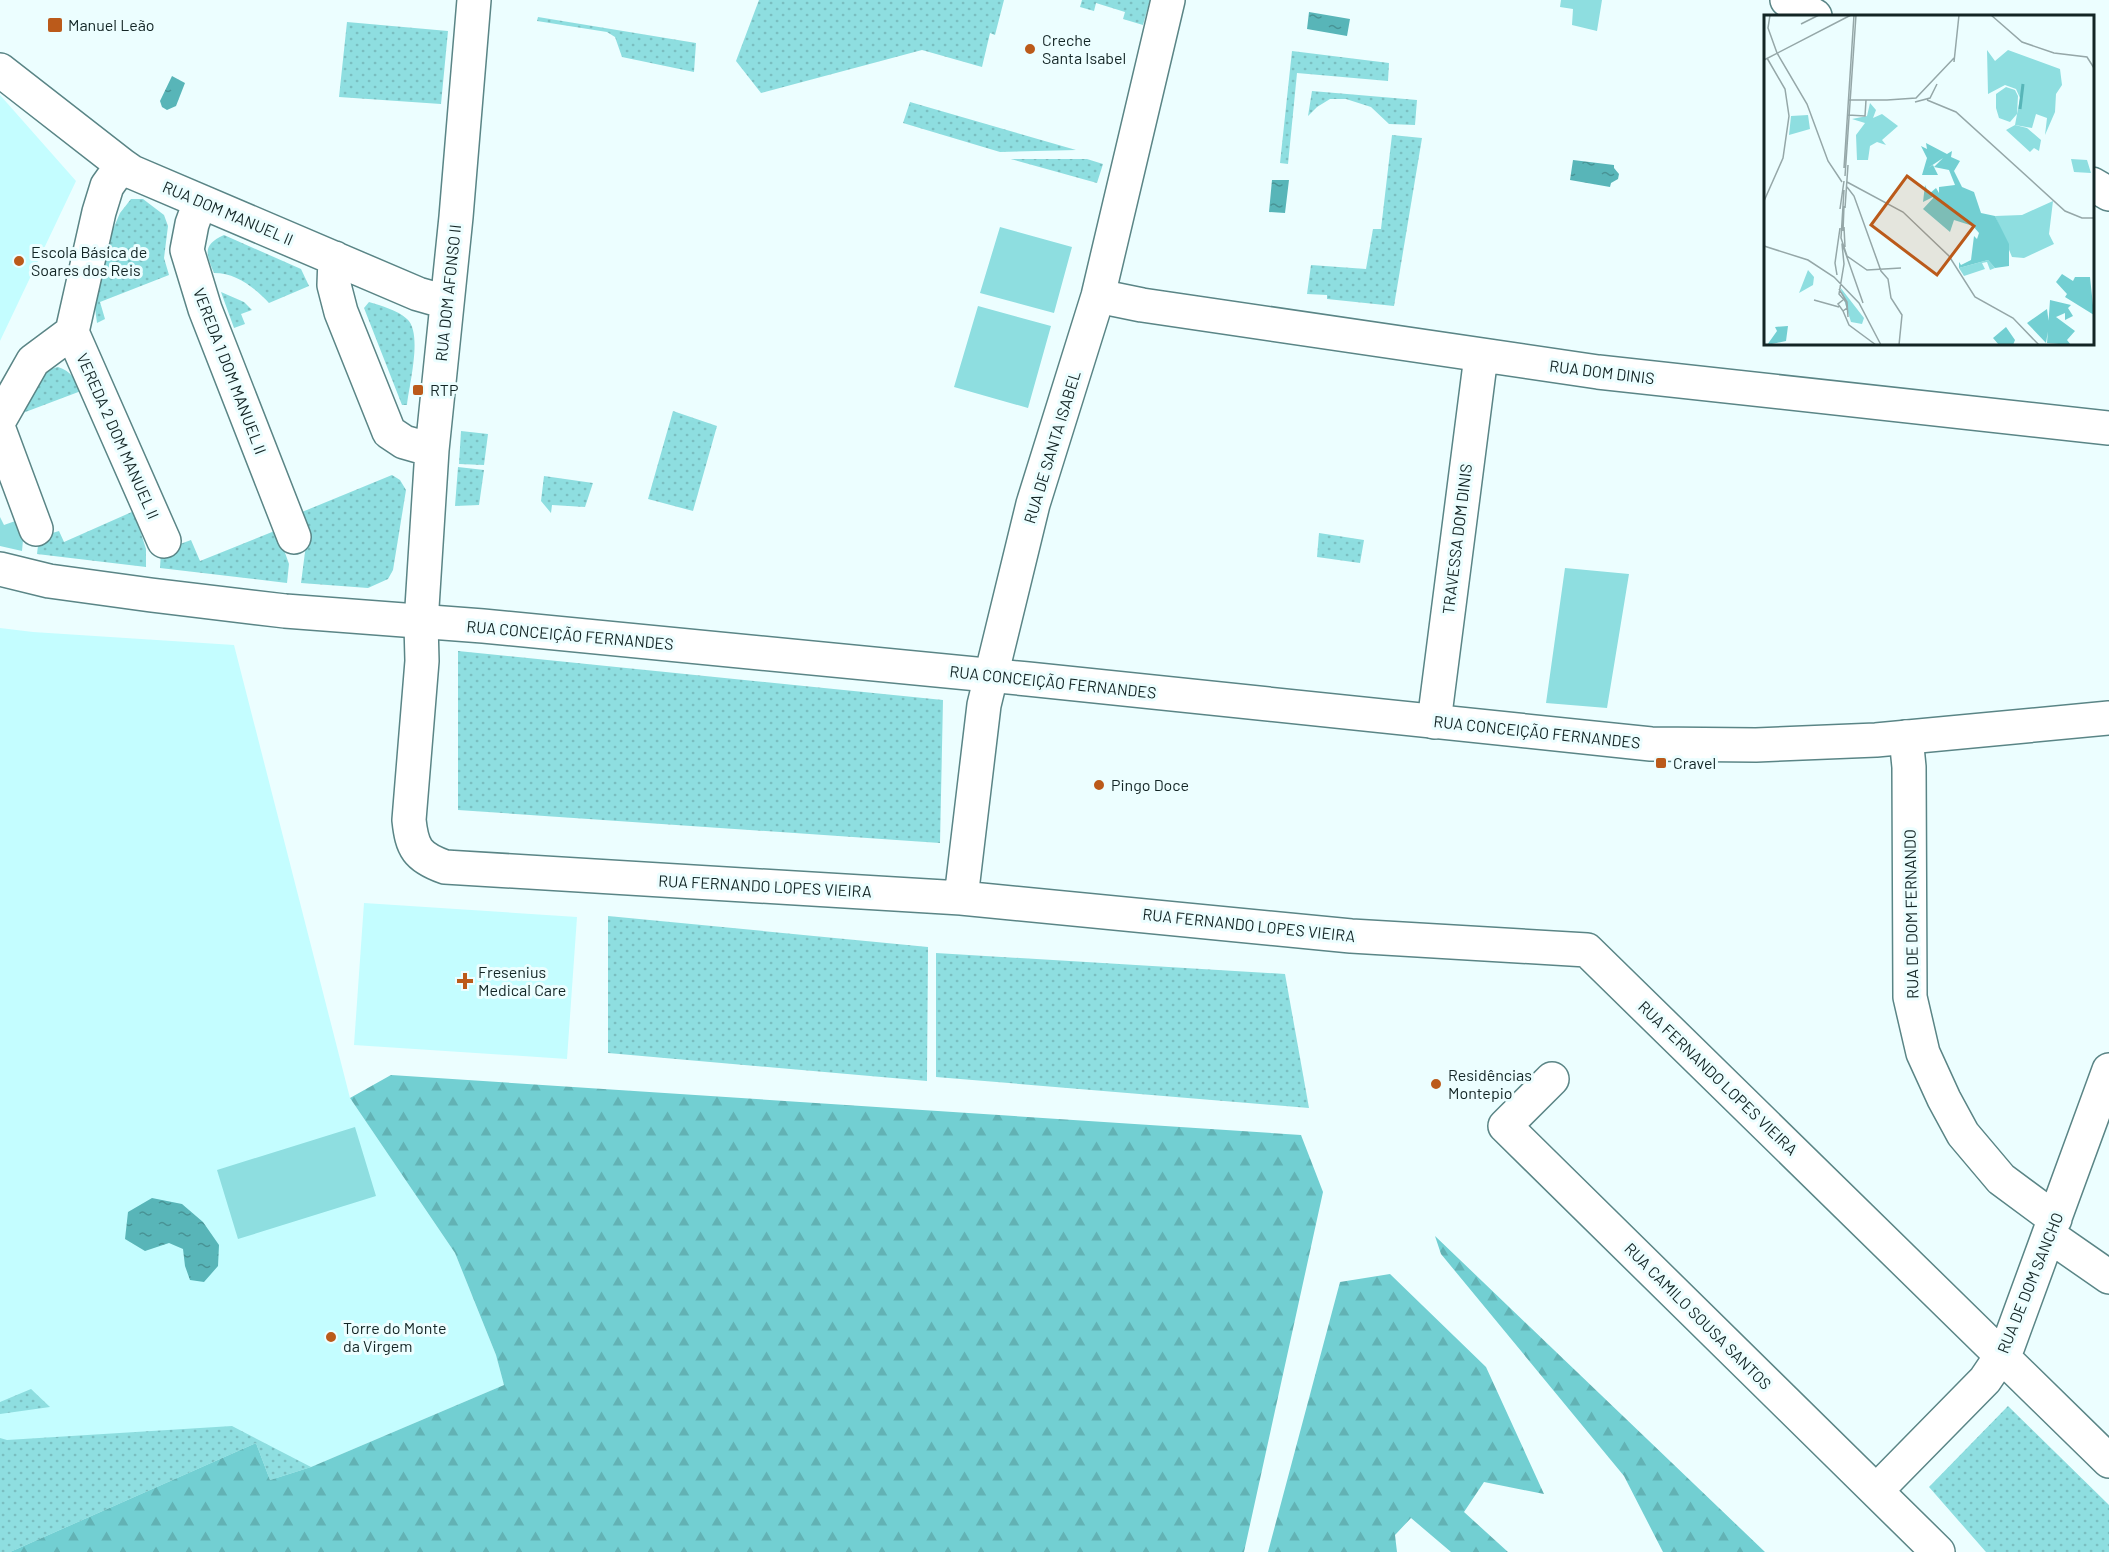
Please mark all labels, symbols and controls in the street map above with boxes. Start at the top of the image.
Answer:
place label: Manuel Leão [68,15,155,34]
inset map [1764,15,2094,345]
marker: Manuel Leão [46,16,64,34]
place label: Creche Santa Isabel [1042,30,1126,67]
marker: Creche Santa Isabel [1023,42,1037,56]
street label: RUA DOM MANUEL II [160,176,296,249]
street label: RUA DOM AFONSO II [431,223,464,362]
place label: Escola Básica de Soares dos Reis [31,242,147,279]
marker: Escola Básica de Soares dos Reis [12,254,26,268]
street label: VEREDA 1 DOM MANUEL II [190,285,271,457]
street label: VEREDA 2 DOM MANUEL II [73,350,164,522]
street label: RUA DOM DINIS [1548,356,1656,387]
street label: RUA DE SANTA ISABEL [1019,368,1084,526]
place label: RTP [430,380,458,399]
marker: RTP [411,383,425,397]
street label: TRAVESSA DOM DINIS [1438,462,1475,615]
street label: RUA CONCEIÇÃO FERNANDES [466,616,674,653]
street label: RUA CONCEIÇÃO FERNANDES [949,661,1157,702]
street label: RUA CONCEIÇÃO FERNANDES [1433,711,1641,752]
place label: Cravel [1673,753,1716,772]
marker: Cravel [1654,756,1668,770]
place label: Pingo Doce [1111,775,1189,794]
marker: Pingo Doce [1092,778,1106,792]
street label: RUA DE DOM FERNANDO [1900,829,1921,999]
street label: RUA FERNANDO LOPES VIEIRA [658,870,873,901]
street label: RUA FERNANDO LOPES VIEIRA [1142,904,1357,945]
place label: Fresenius Medical Care [478,962,566,999]
marker: Fresenius Medical Care [456,972,474,990]
street label: RUA FERNANDO LOPES VIEIRA [1635,997,1802,1159]
place label: Residências Montepio [1448,1065,1532,1102]
marker: Residências Montepio [1429,1077,1443,1091]
street label: RUA DE DOM SANCHO [1993,1210,2066,1356]
street label: RUA CAMILO SOUSA SANTOS [1621,1238,1776,1393]
place label: Torre do Monte da Virgem [343,1318,447,1355]
marker: Torre do Monte da Virgem [324,1330,338,1344]

